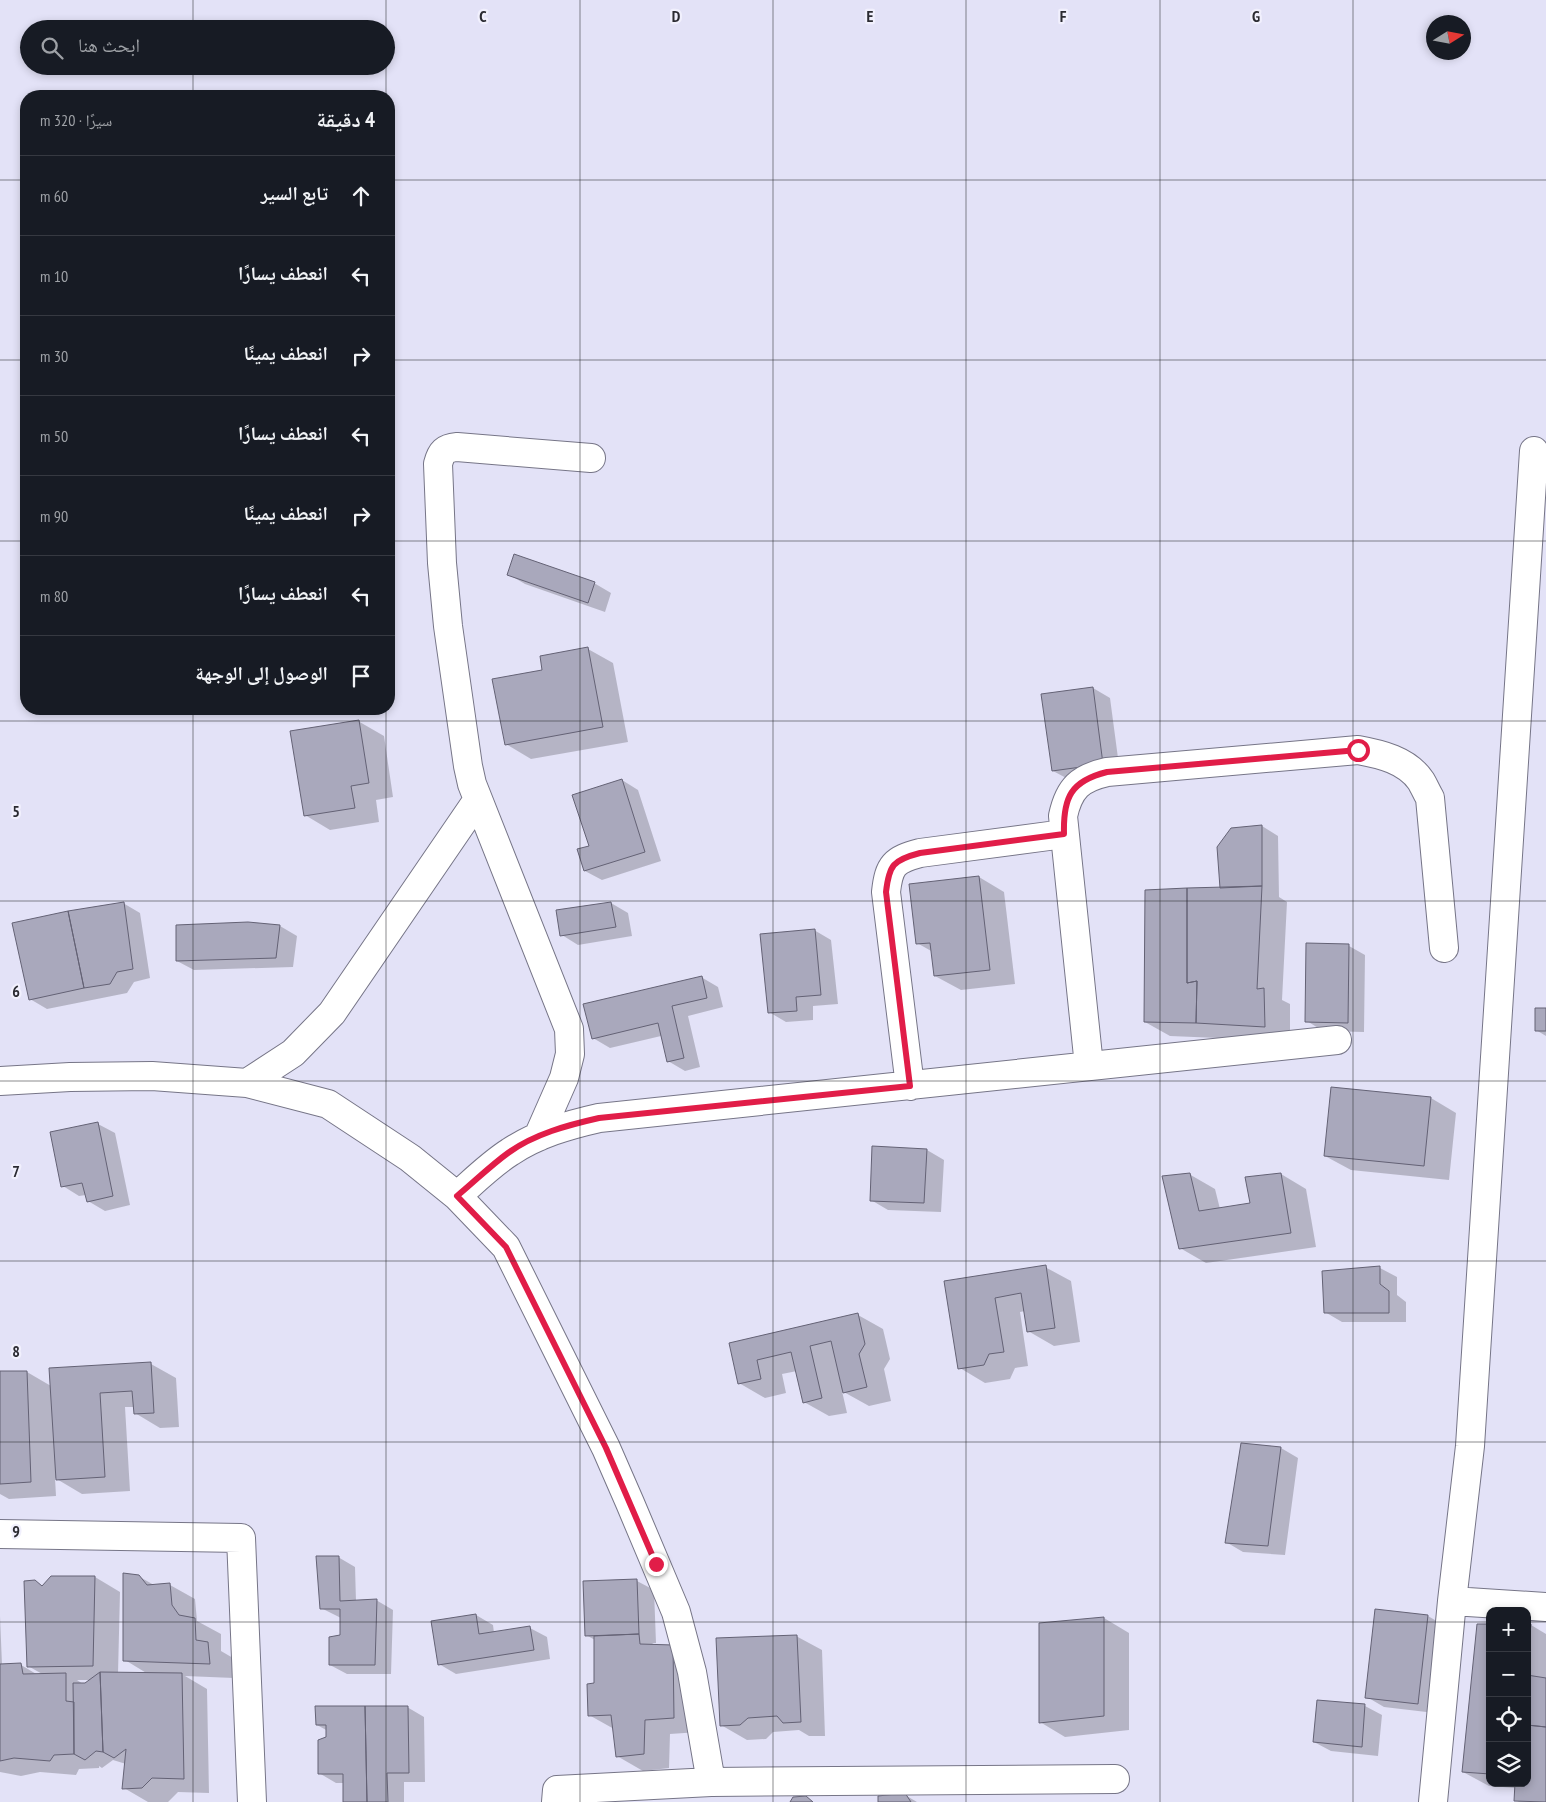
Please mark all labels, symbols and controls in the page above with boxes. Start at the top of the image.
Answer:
text: C [479,6,487,26]
text: D [672,6,681,26]
text: E [867,6,874,26]
text: F [1060,6,1067,26]
text: G [1252,6,1260,26]
north arrow [1426,15,1471,60]
search box [20,20,395,75]
text: ابحث هنا [78,33,140,57]
icon: search [38,34,66,62]
text: 4 دقيقة [317,106,375,133]
text: سيرًا · 320 m [40,110,112,130]
text: تابع السير [261,181,328,205]
icon: ahead [347,182,375,210]
text: 60 m [40,186,68,206]
text: انعطف يسارًا [238,261,328,285]
icon: left [347,262,375,290]
text: 10 m [40,266,68,286]
text: انعطف يمينًا [244,341,328,365]
icon: right [347,342,375,370]
text: 30 m [40,346,68,366]
text: انعطف يسارًا [238,421,328,445]
icon: left [347,422,375,450]
text: 50 m [40,426,68,446]
text: انعطف يمينًا [244,501,328,525]
icon: right [347,502,375,530]
text: 90 m [40,506,68,526]
text: انعطف يسارًا [238,581,328,605]
icon: left [347,582,375,610]
text: 80 m [40,586,68,606]
text: الوصول إلى الوجهة [195,661,328,685]
icon: arrive [347,662,375,690]
route start [1347,739,1370,762]
text: 5 [12,801,20,821]
text: 6 [12,981,20,1001]
text: 7 [12,1161,20,1181]
text: 8 [12,1341,20,1361]
text: 9 [12,1521,20,1541]
route end [645,1553,668,1576]
map controls [1486,1607,1531,1787]
button: + [1486,1607,1531,1652]
button: − [1486,1652,1531,1697]
button: locate [1486,1697,1531,1742]
button: layers [1486,1742,1531,1787]

